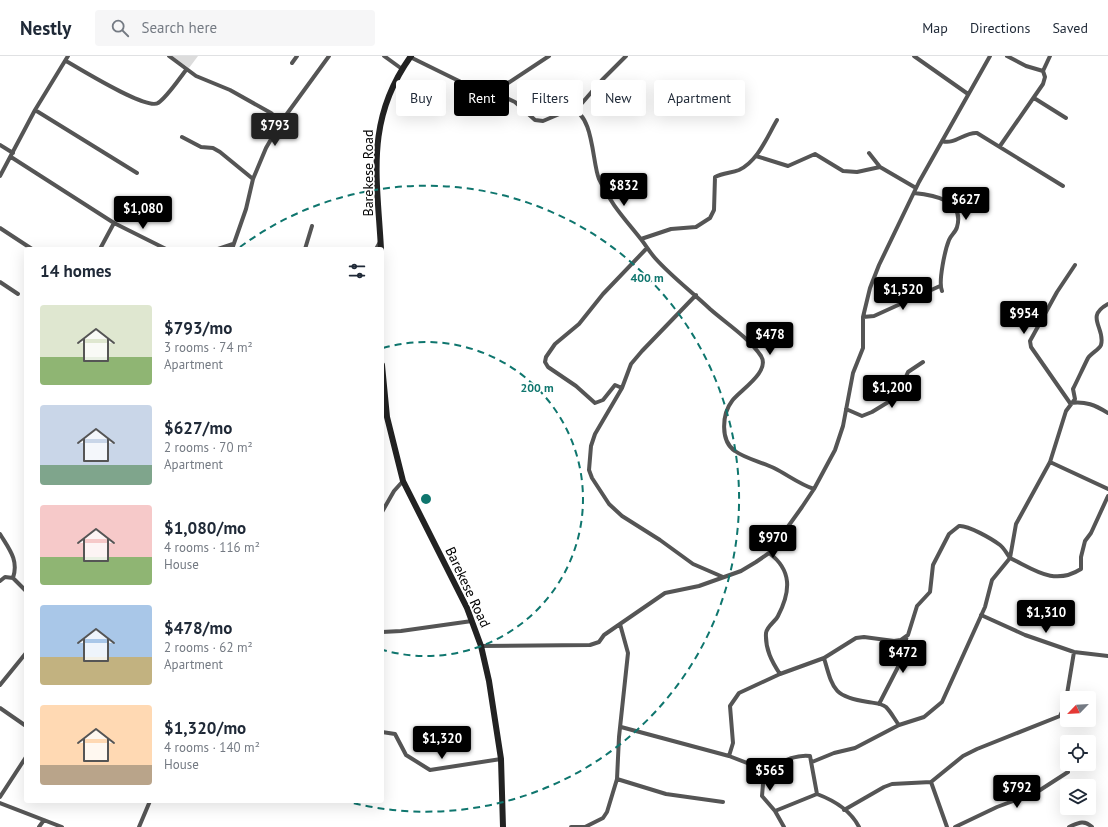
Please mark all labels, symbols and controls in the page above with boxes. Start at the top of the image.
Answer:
search box [95,10,375,46]
text: Nestly [20,16,71,40]
icon: search [109,17,131,39]
text: Search here [141,18,217,37]
text: Map [922,19,948,37]
text: Directions [970,19,1030,37]
text: Saved [1052,19,1088,37]
chip: Buy [396,80,446,116]
chip: Rent [454,80,509,116]
chip: Filters [517,80,583,116]
chip: New [591,80,646,116]
chip: Apartment [654,80,745,116]
pin: $793 [251,113,299,147]
text: $793 [260,117,290,134]
street label: Barekese Road [359,129,377,217]
pin: $832 [600,173,648,207]
text: $832 [609,177,639,194]
pin: $627 [942,187,990,221]
text: $627 [951,191,981,208]
pin: $1,080 [110,196,176,230]
text: $1,080 [123,200,163,217]
text: 14 homes [40,260,111,282]
icon: filters [346,260,368,282]
text: 400 m [630,270,664,285]
pin: $1,520 [870,277,936,311]
text: $1,520 [883,281,923,298]
pin: $954 [1000,301,1048,335]
text: $954 [1009,305,1039,322]
text: $793/mo [164,317,232,339]
icon: home [72,321,120,369]
pin: $478 [746,322,794,356]
text: $478 [755,326,785,343]
text: 3 rooms · 74 m² [164,339,253,356]
text: Apartment [164,356,223,373]
pin: $1,200 [859,375,925,409]
text: $1,200 [872,379,912,396]
text: 200 m [520,380,554,395]
text: $627/mo [164,417,232,439]
icon: home [72,421,120,469]
text: 2 rooms · 70 m² [164,439,253,456]
text: Apartment [164,456,223,473]
centre of rings [419,492,433,506]
text: $1,080/mo [164,517,246,539]
icon: home [72,521,120,569]
pin: $970 [749,525,797,559]
text: $970 [758,529,788,546]
text: 4 rooms · 116 m² [164,539,260,556]
street label: Barekese Road [441,544,495,630]
text: House [164,556,199,573]
pin: $1,310 [1013,600,1079,634]
text: $1,310 [1026,604,1066,621]
text: $478/mo [164,617,232,639]
icon: home [72,621,120,669]
text: 2 rooms · 62 m² [164,639,253,656]
pin: $472 [879,640,927,674]
text: $472 [888,644,918,661]
text: Apartment [164,656,223,673]
north arrow [1060,691,1096,727]
map controls [1060,691,1096,815]
text: $1,320/mo [164,717,246,739]
icon: home [72,721,120,769]
pin: $1,320 [409,726,475,760]
text: $1,320 [422,730,462,747]
button: locate [1060,735,1096,771]
text: 4 rooms · 140 m² [164,739,260,756]
text: House [164,756,199,773]
pin: $565 [746,758,794,792]
text: $565 [755,762,785,779]
pin: $792 [993,775,1041,809]
text: $792 [1002,779,1032,796]
button: layers [1060,779,1096,815]

